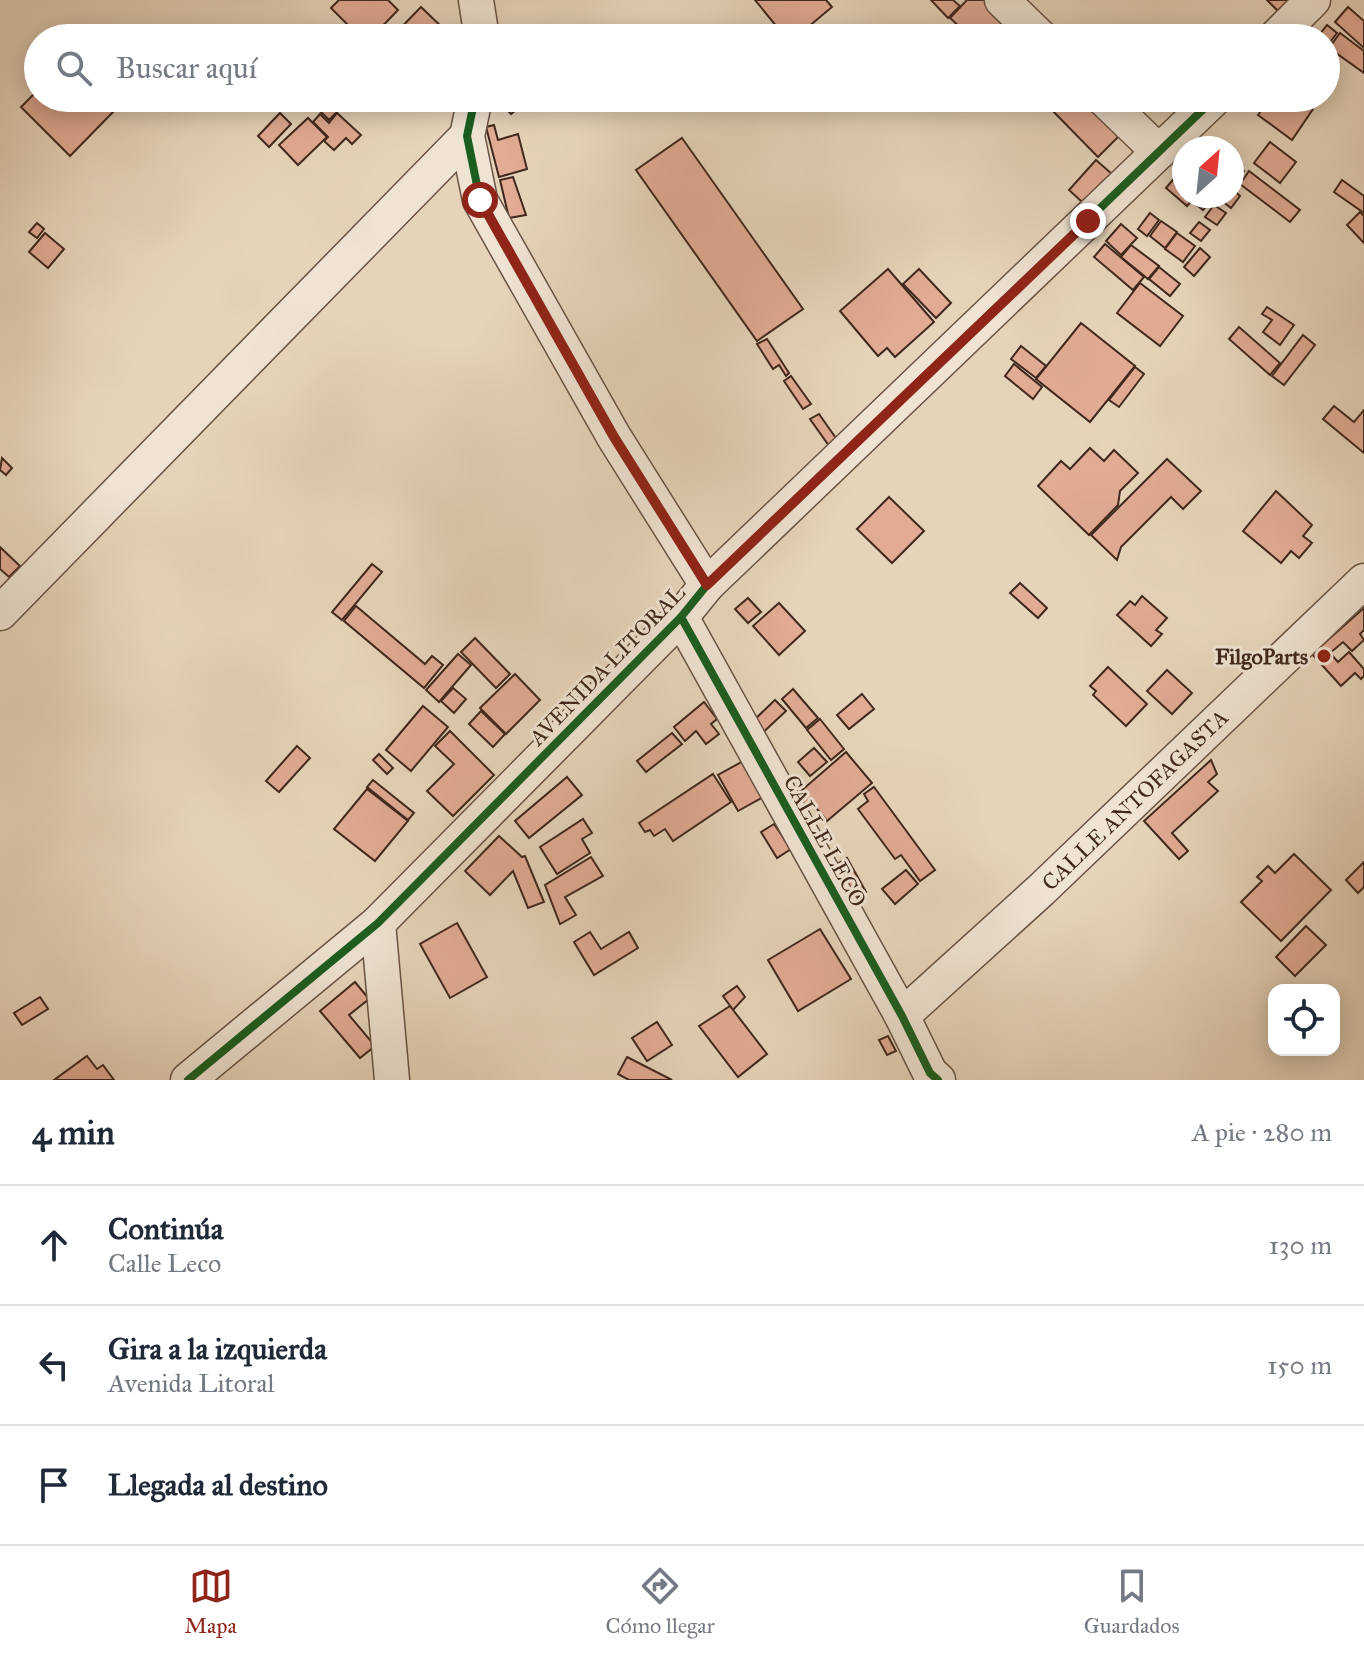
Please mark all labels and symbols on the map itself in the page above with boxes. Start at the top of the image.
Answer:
north arrow [1172,136,1244,208]
route start [462,182,498,218]
route end [1070,203,1106,239]
street label: AVENIDA LITORAL [523,579,691,752]
place label: FilgoParts [1215,643,1308,670]
marker: FilgoParts [1315,647,1333,665]
street label: CALLE ANTOFAGASTA [1036,704,1234,896]
street label: CALLE LECO [778,770,872,912]

